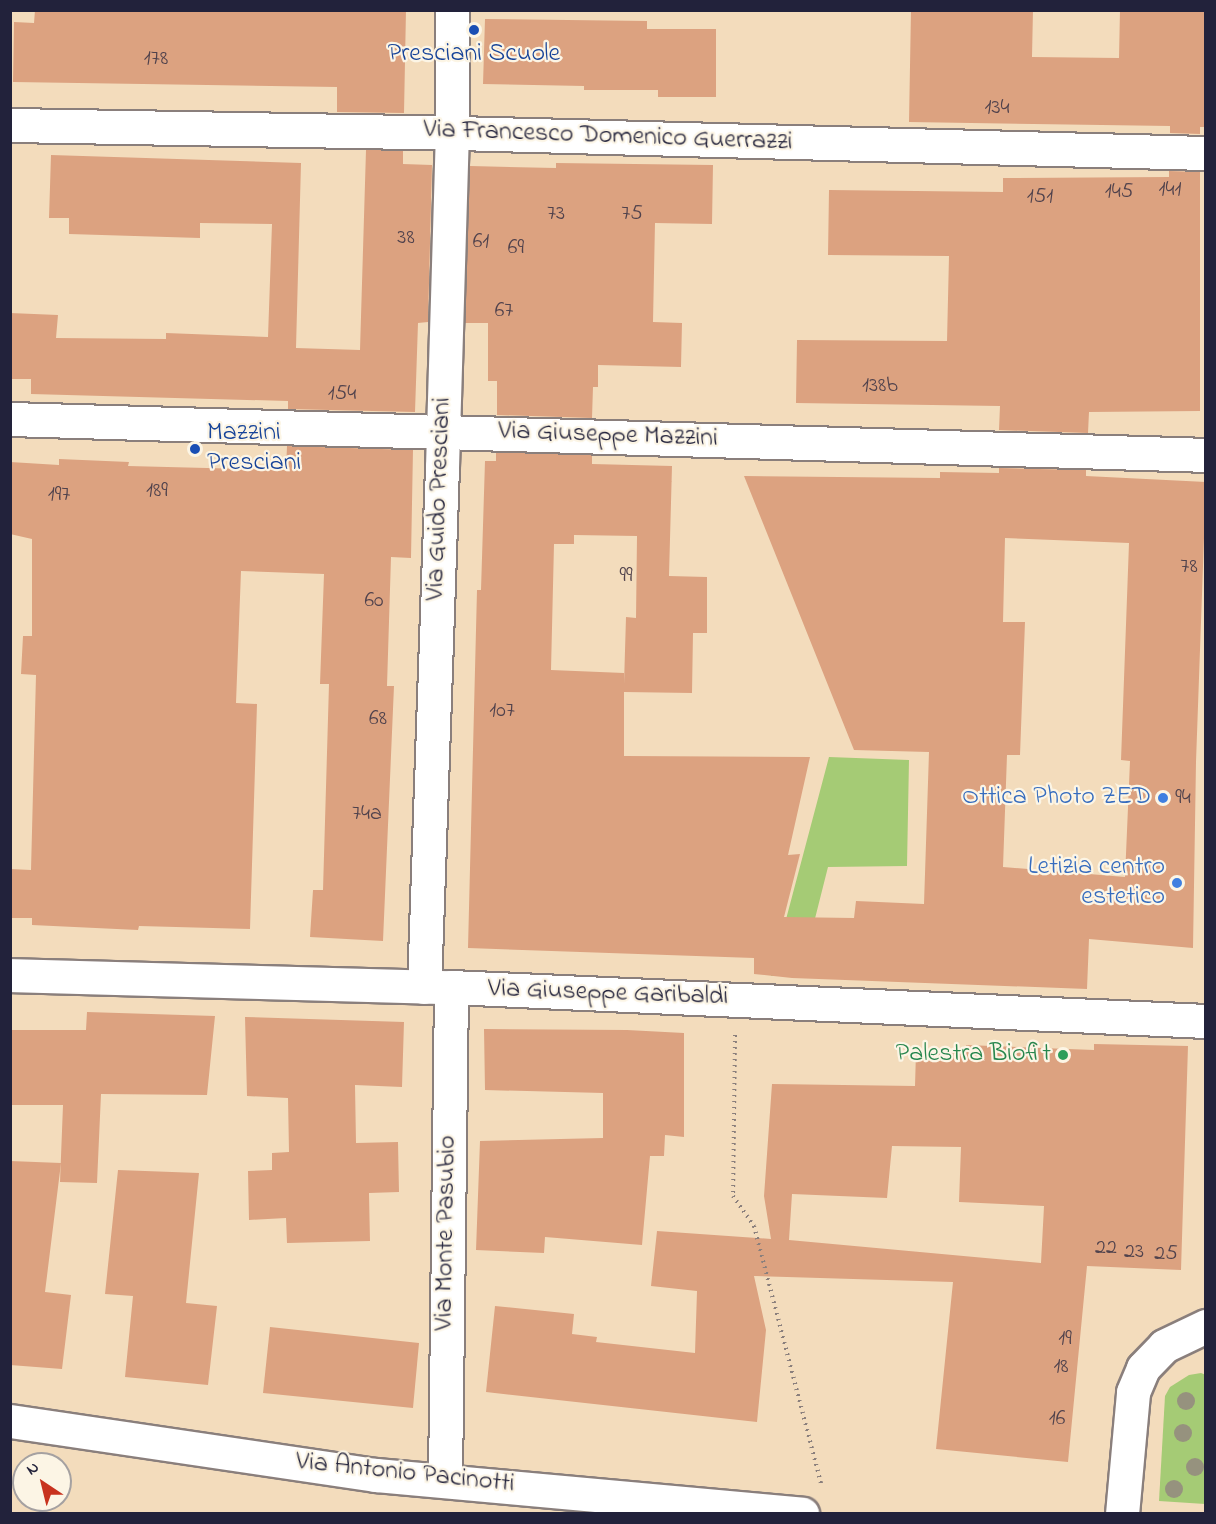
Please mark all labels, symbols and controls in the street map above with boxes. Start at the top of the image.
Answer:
marker: Presciani Scuole [467,23,481,37]
place label: Presciani Scuole [388,39,560,71]
house number: 178 [144,47,168,73]
house number: 134 [984,96,1010,122]
street label: Via Francesco Domenico Guerrazzi [423,115,793,159]
house number: 141 [1158,178,1182,204]
house number: 145 [1105,180,1133,206]
house number: 151 [1027,185,1053,211]
house number: 73 [547,202,565,228]
house number: 75 [621,202,643,228]
house number: 38 [397,226,415,252]
house number: 61 [473,230,489,256]
house number: 69 [508,236,524,262]
house number: 67 [495,299,513,325]
house number: 138b [862,374,898,400]
house number: 154 [328,382,356,408]
street label: Via Guido Presciani [421,397,459,601]
street label: Via Giuseppe Mazzini [498,417,718,455]
place label: Mazzini Presciani [207,418,301,479]
marker: Mazzini Presciani [188,442,202,456]
house number: 189 [146,479,168,505]
house number: 197 [48,483,70,509]
house number: 78 [1180,555,1198,581]
house number: 99 [619,564,633,590]
house number: 60 [364,589,384,615]
house number: 107 [489,699,515,725]
house number: 68 [369,707,387,733]
place label: Ottica Photo ZED [962,782,1151,814]
house number: 94 [1175,786,1191,812]
marker: Ottica Photo ZED [1156,791,1170,805]
house number: 74a [352,802,382,828]
place label: Letizia centro estetico [1028,852,1165,914]
marker: Letizia centro estetico [1170,876,1184,890]
street label: Via Giuseppe Garibaldi [487,974,729,1014]
place label: Palestra Biofit [896,1039,1051,1071]
marker: Palestra Biofit [1056,1048,1070,1062]
street label: Via Monte Pasubio [430,1135,464,1331]
house number: 22 [1095,1236,1117,1262]
house number: 23 [1124,1240,1144,1266]
house number: 25 [1154,1242,1178,1268]
house number: 19 [1058,1327,1072,1353]
house number: 18 [1053,1355,1069,1381]
house number: 16 [1049,1407,1065,1433]
street label: Via Antonio Pacinotti [294,1447,516,1501]
north arrow [12,1452,72,1512]
text: N [22,1456,44,1482]

